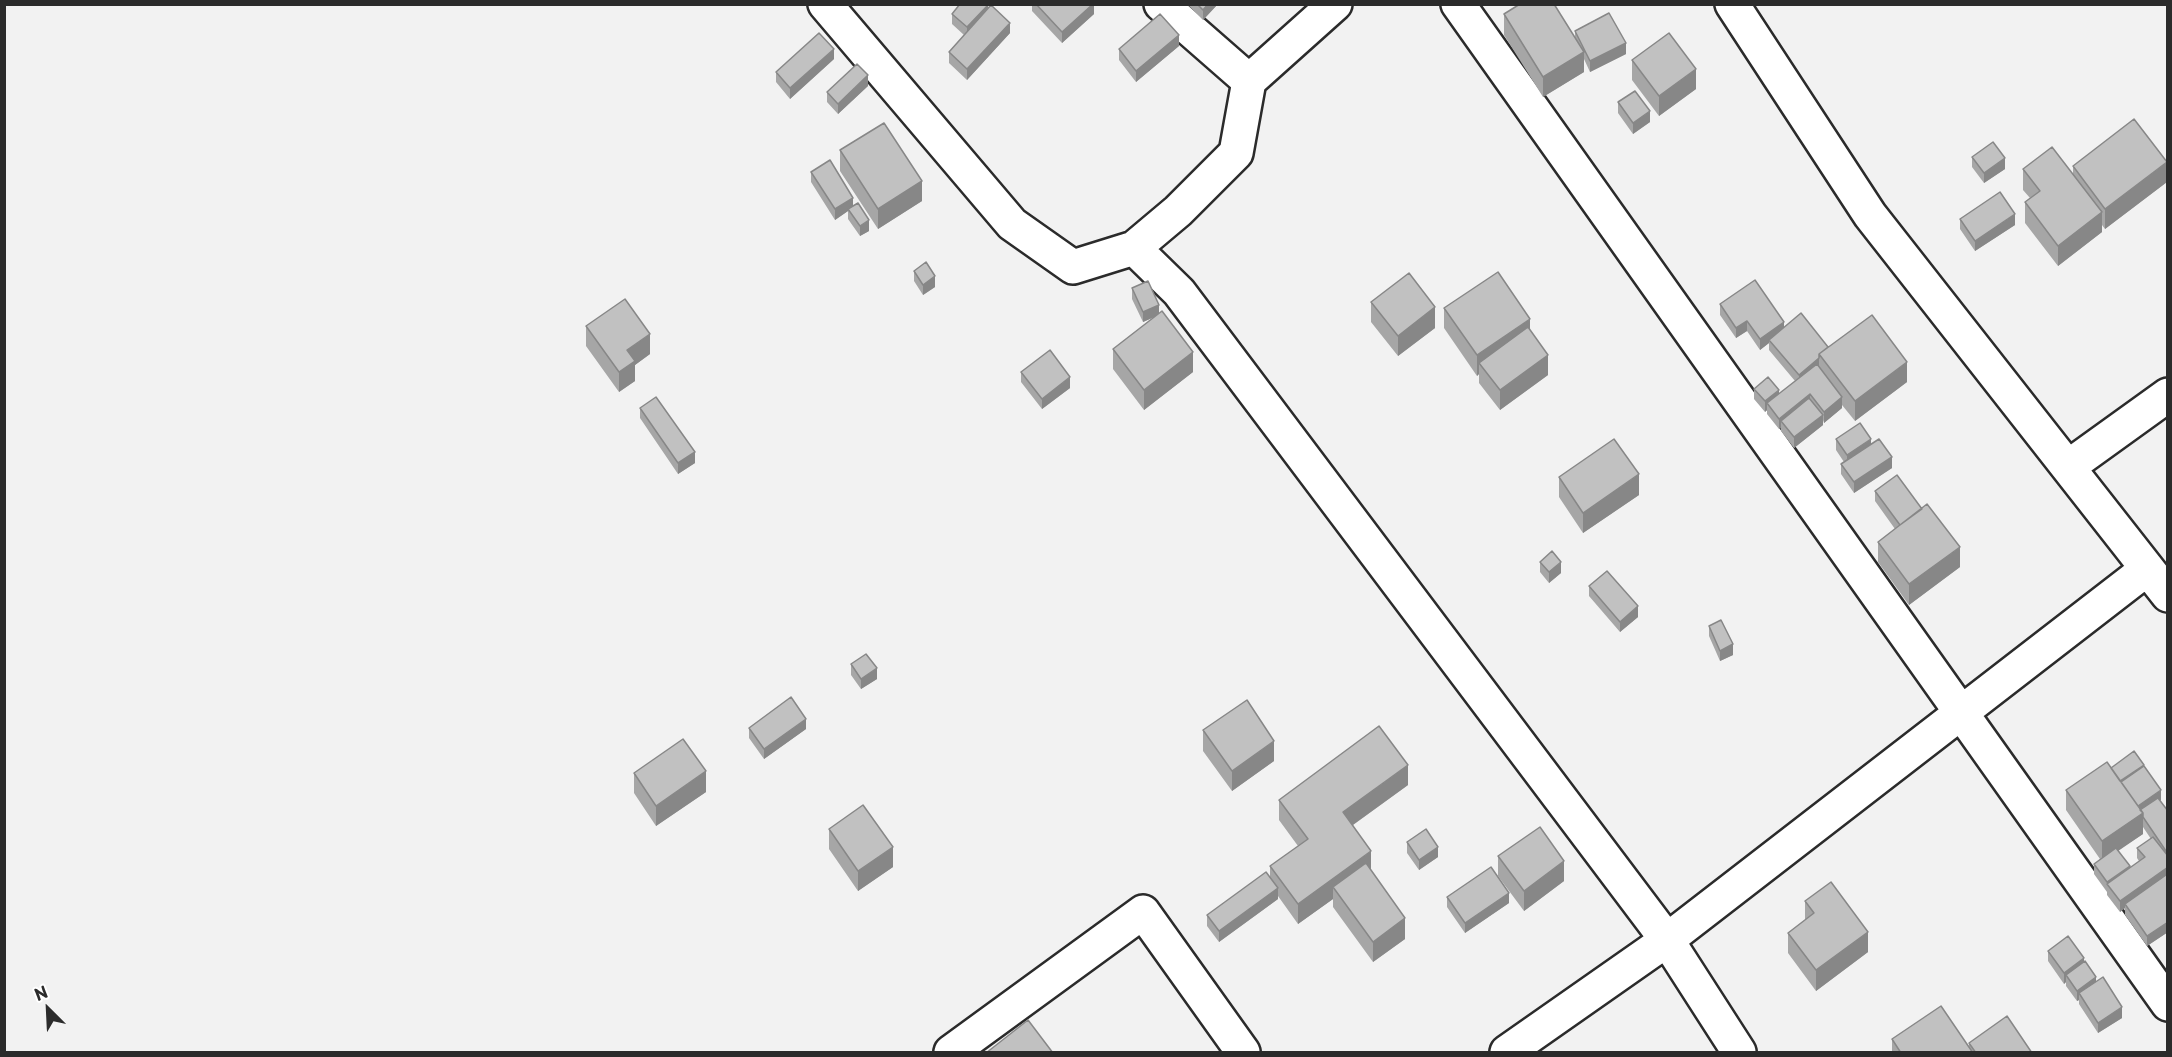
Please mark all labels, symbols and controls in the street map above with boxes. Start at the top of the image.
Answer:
north arrow [18,979,78,1039]
text: N [30,979,51,1006]

